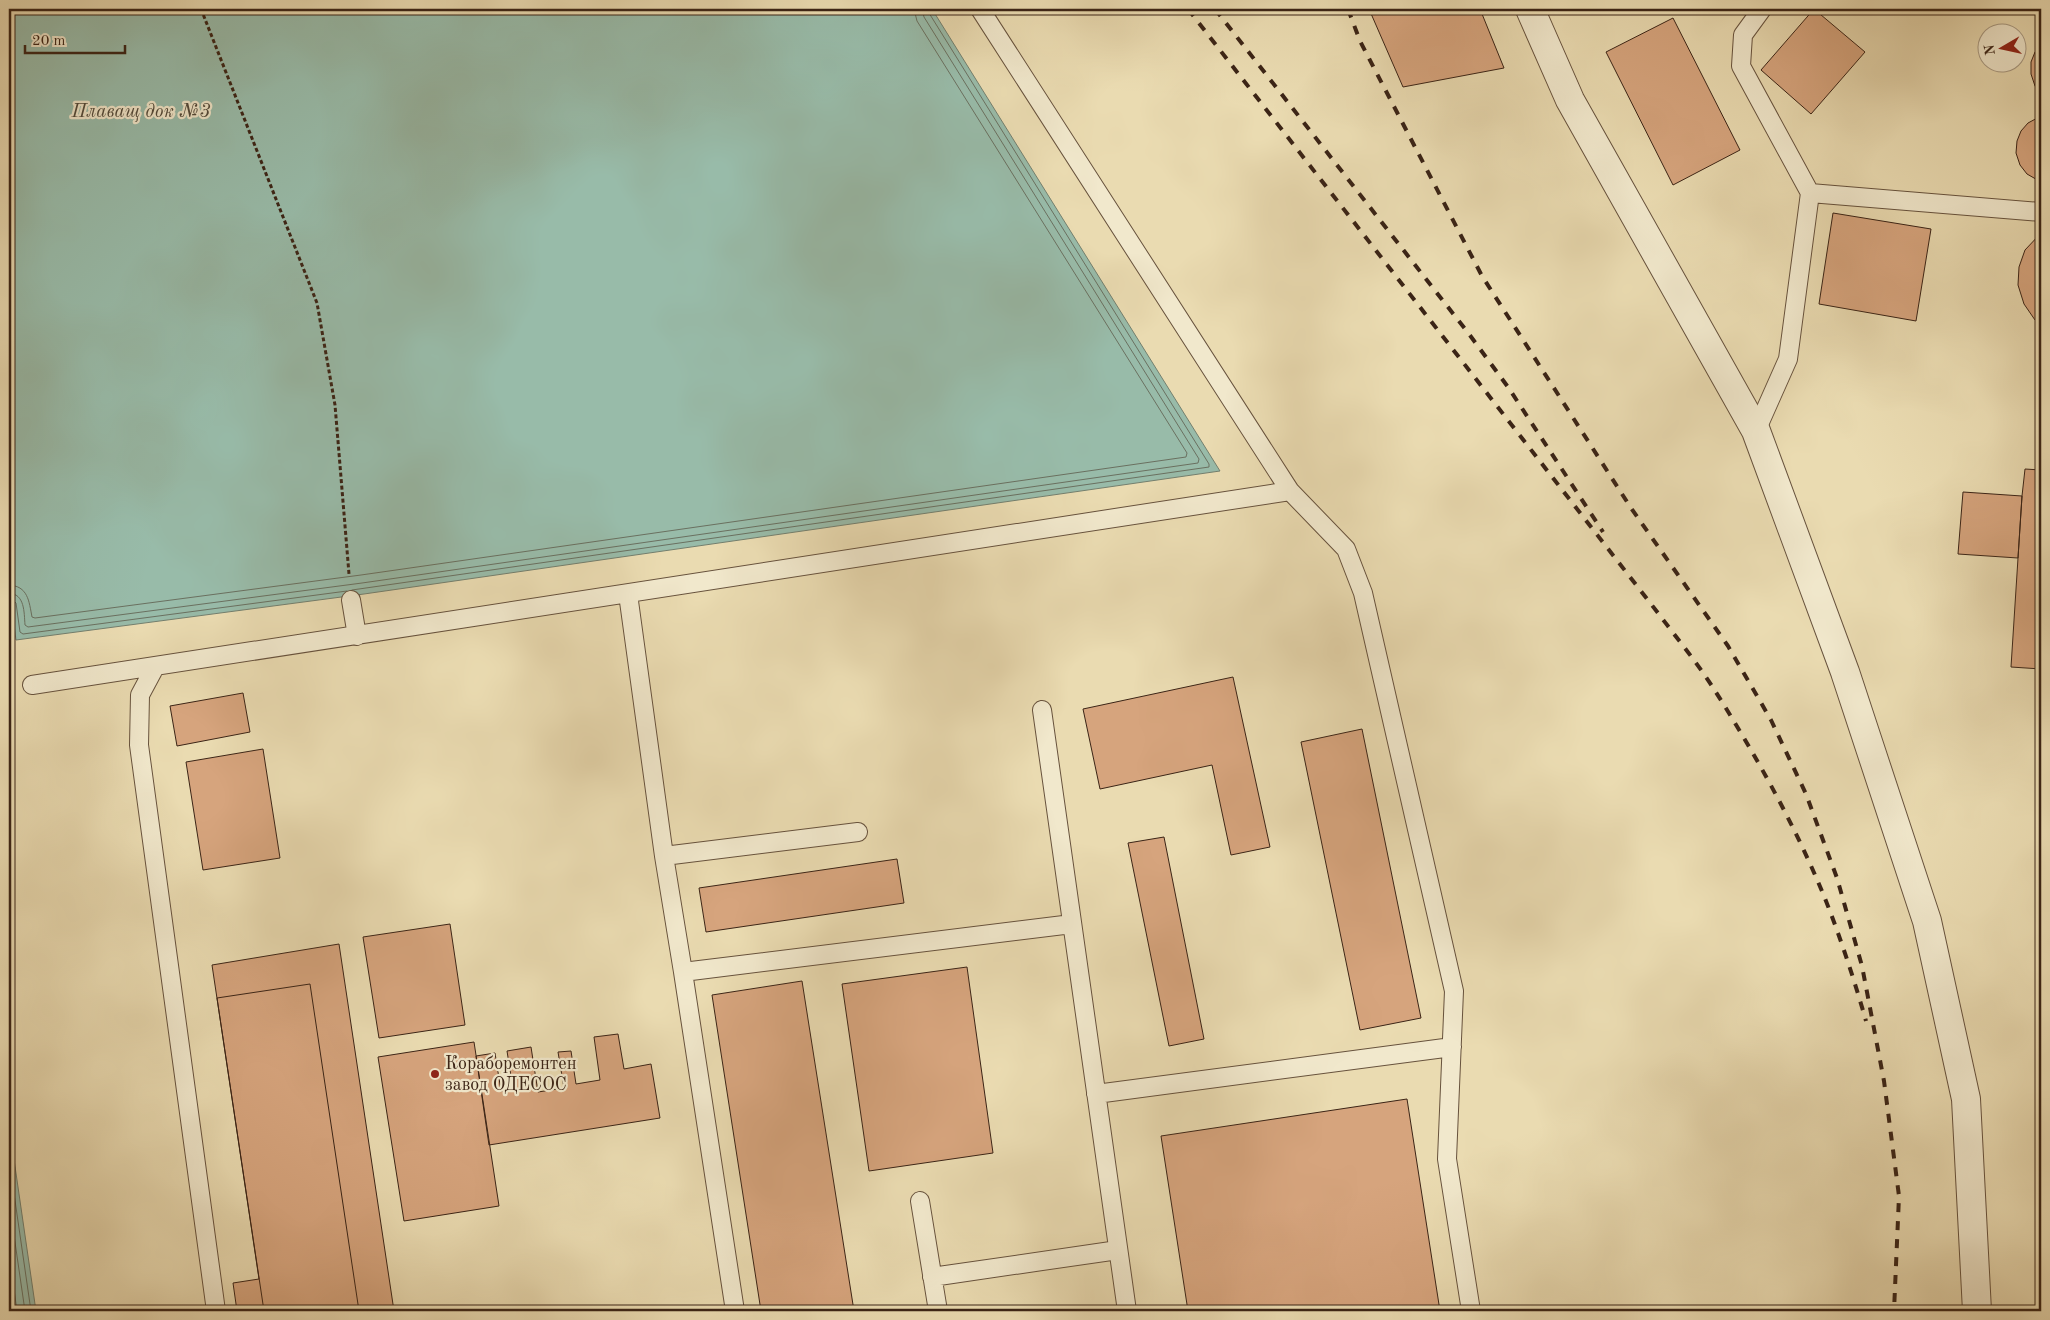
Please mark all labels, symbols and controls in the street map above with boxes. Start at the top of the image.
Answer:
scale bar [25,22,125,54]
north arrow [1978,22,2028,72]
text: 20 m [32,34,66,49]
text: N [1982,43,1998,56]
water label: Плаващ док №3 [70,103,211,122]
place label: Кораборемонтен завод ОДЕСОС [445,1055,577,1094]
marker: Кораборемонтен завод ОДЕСОС [429,1068,441,1080]

